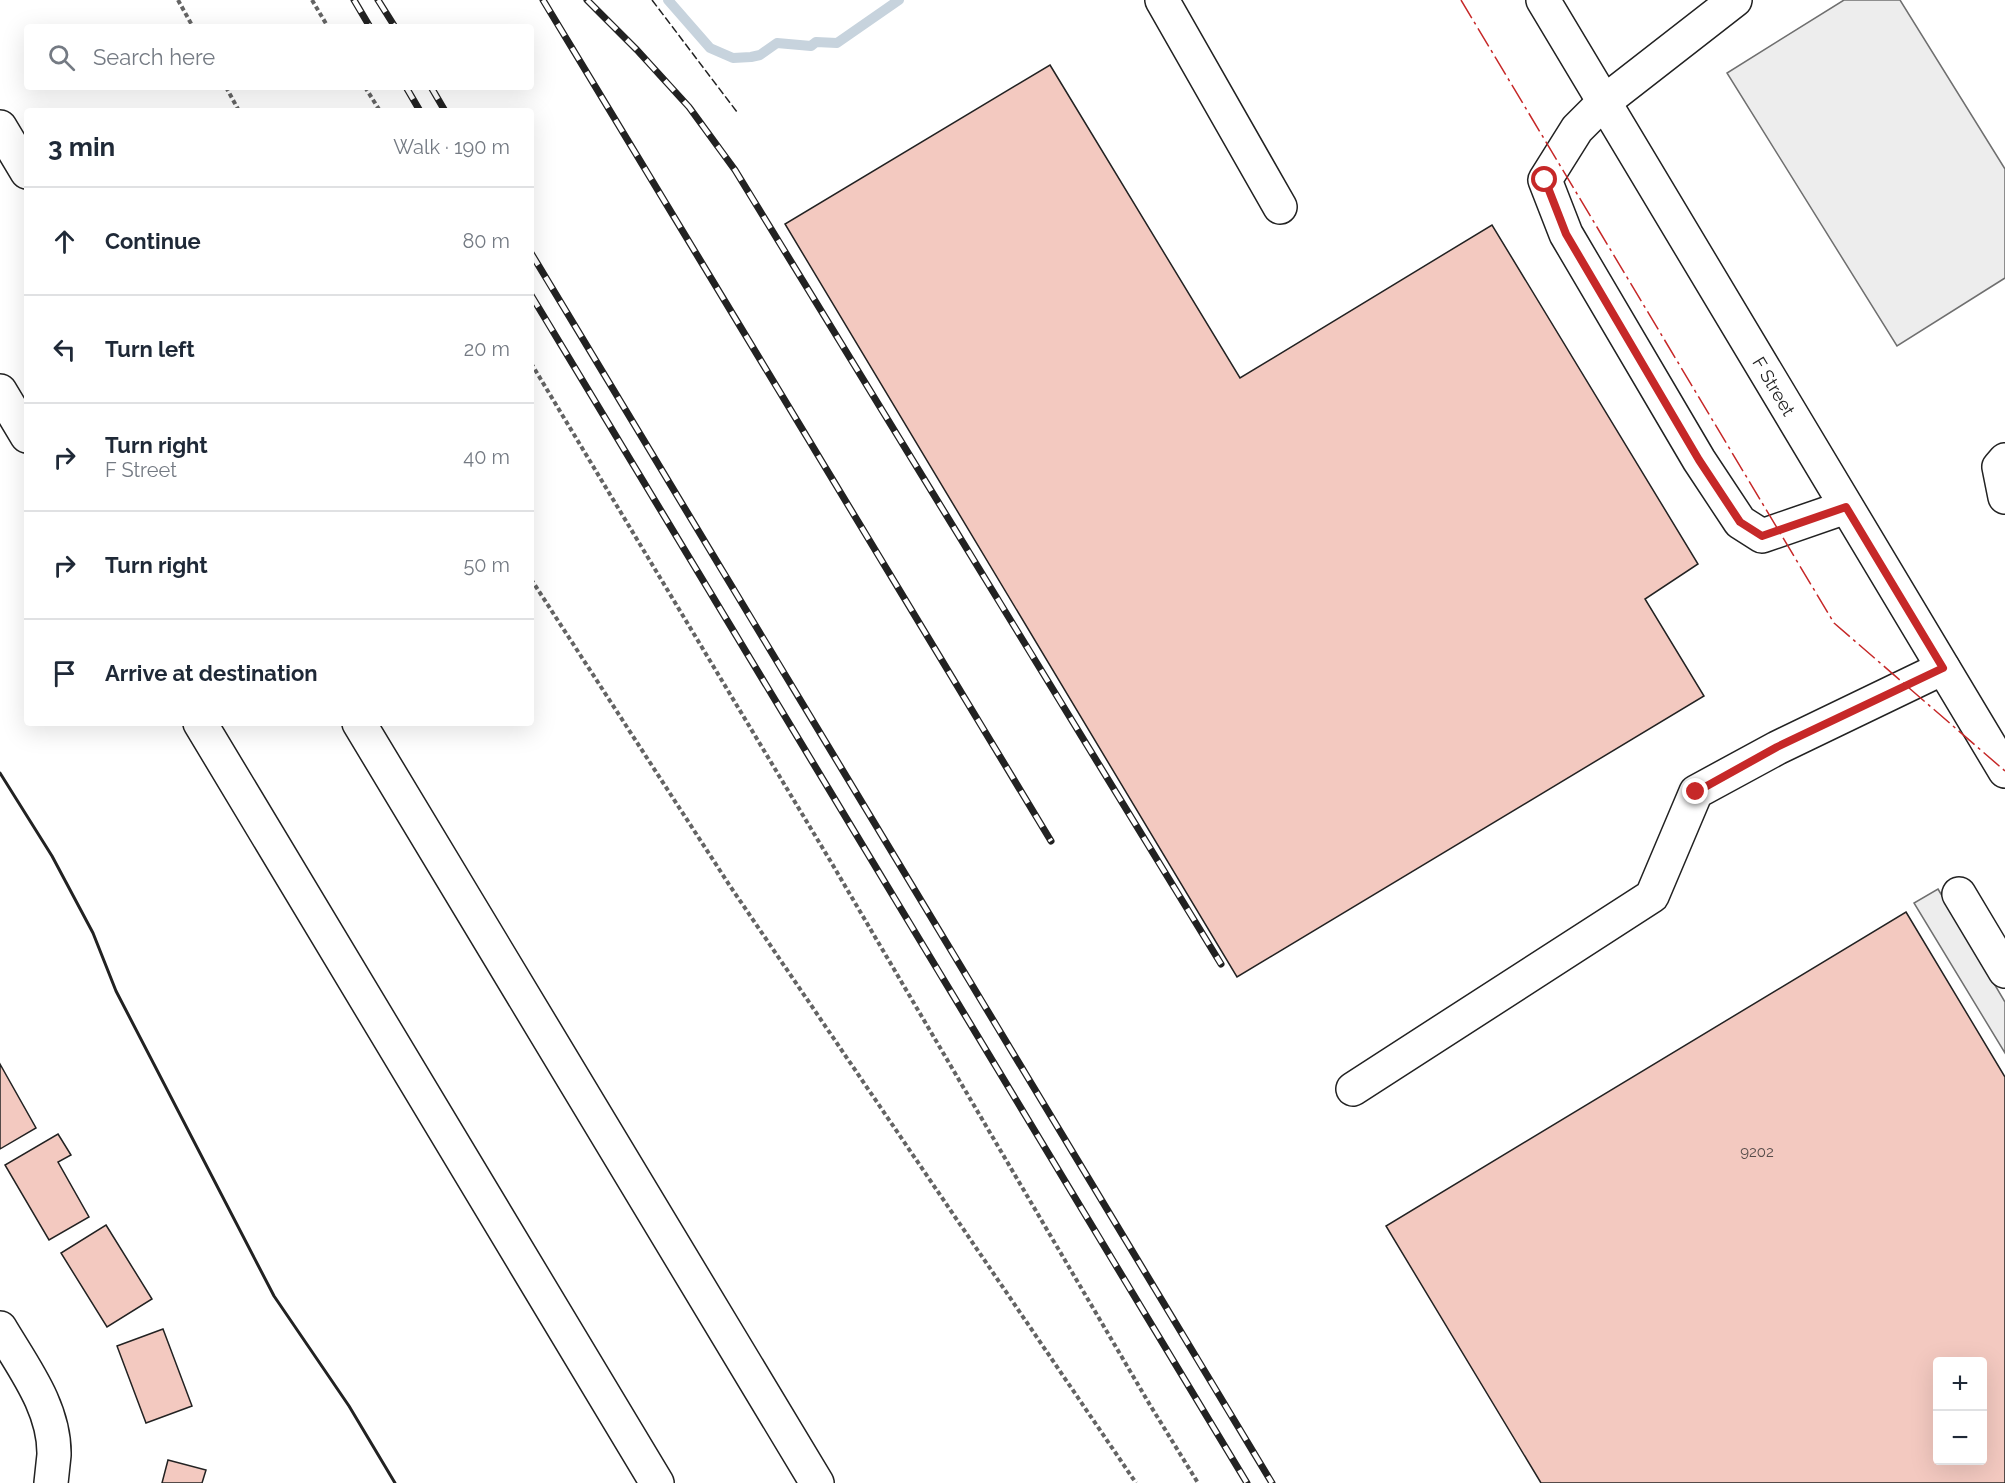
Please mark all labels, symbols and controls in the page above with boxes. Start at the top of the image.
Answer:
search box [24,24,534,90]
icon: search [45,41,78,74]
text: Search here [93,44,215,70]
text: 3 min [48,132,115,162]
text: Walk · 190 m [393,135,510,159]
route start [1531,166,1557,192]
icon: ahead [48,225,81,258]
text: Continue [105,228,201,254]
text: 80 m [462,229,510,253]
icon: left [48,333,81,366]
text: Turn left [105,336,195,362]
text: 20 m [464,337,510,361]
street label: F Street [1749,353,1800,419]
text: Turn right [105,432,208,458]
icon: right [48,441,81,474]
text: 40 m [463,445,510,469]
text: F Street [105,458,177,482]
icon: right [48,549,81,582]
text: Turn right [105,552,208,578]
text: 50 m [463,553,510,577]
icon: arrive [48,657,81,690]
text: Arrive at destination [105,660,318,686]
route end [1682,778,1708,804]
house number: 9202 [1740,1143,1774,1161]
map controls [1933,1357,1987,1465]
button: + [1933,1357,1987,1411]
button: − [1933,1411,1987,1465]

